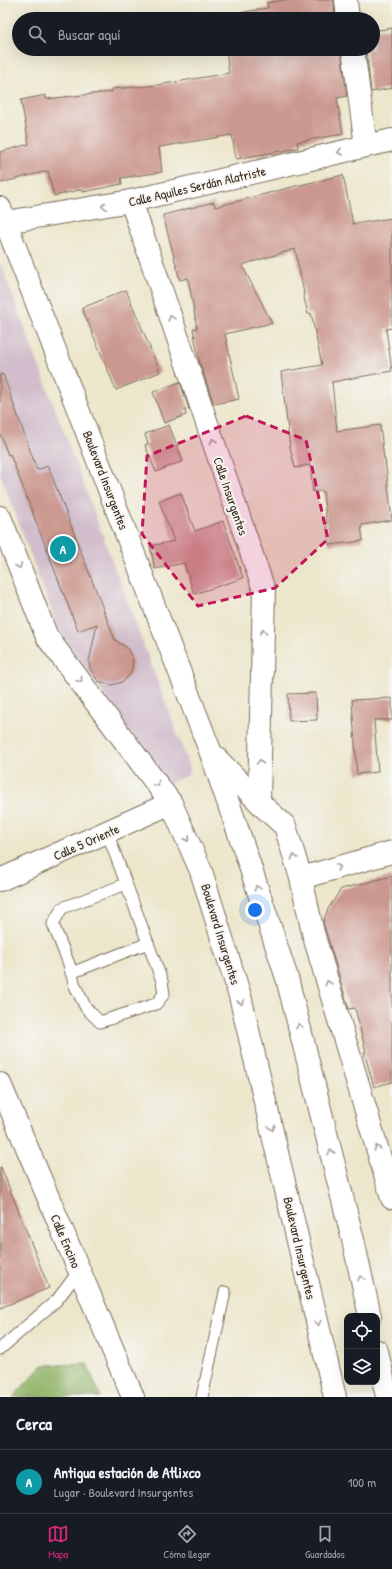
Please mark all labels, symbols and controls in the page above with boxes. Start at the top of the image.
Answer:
search box [12,12,380,56]
icon: search [26,23,48,45]
text: Buscar aquí [58,24,121,45]
one-way arrow [337,147,343,155]
street label: Calle Aquiles Serdán Alatriste [127,161,267,211]
one-way arrow [101,201,108,210]
one-way arrow [167,314,175,321]
street label: Boulevard Insurgentes [79,428,133,532]
one-way arrow [209,437,217,444]
street label: Calle Insurgentes [209,454,253,538]
pin: A [50,534,76,564]
one-way arrow [15,563,23,570]
one-way arrow [258,629,267,635]
one-way arrow [75,676,82,683]
one-way arrow [255,759,264,765]
one-way arrow [153,780,160,787]
street label: Calle 5 Oriente [50,819,122,865]
one-way arrow [182,835,190,842]
one-way arrow [290,854,299,861]
one-way arrow [335,863,342,872]
street label: Boulevard Insurgentes [197,881,245,987]
one-way arrow [253,884,262,891]
your location [245,900,265,920]
one-way arrow [324,980,333,987]
one-way arrow [237,999,245,1005]
one-way arrow [295,1022,303,1029]
one-way arrow [267,1125,275,1131]
one-way arrow [373,1144,382,1151]
one-way arrow [327,1148,336,1155]
street label: Boulevard Insurgentes [279,1195,321,1301]
street label: Calle Encino [47,1211,85,1271]
one-way arrow [358,1275,366,1281]
map controls [344,1313,380,1385]
button: locate [344,1313,380,1349]
one-way arrow [313,1320,321,1326]
button: layers [344,1349,380,1385]
text: Cerca [16,1412,52,1435]
text: Antigua estación de Atlixco [54,1462,201,1483]
text: A [26,1473,32,1491]
text: 100 m [348,1473,376,1491]
text: Lugar · Boulevard Insurgentes [54,1483,193,1501]
tab: Mapa [47,1523,69,1561]
tab: Cómo llegar [163,1523,211,1561]
tab: Guardados [305,1523,345,1561]

